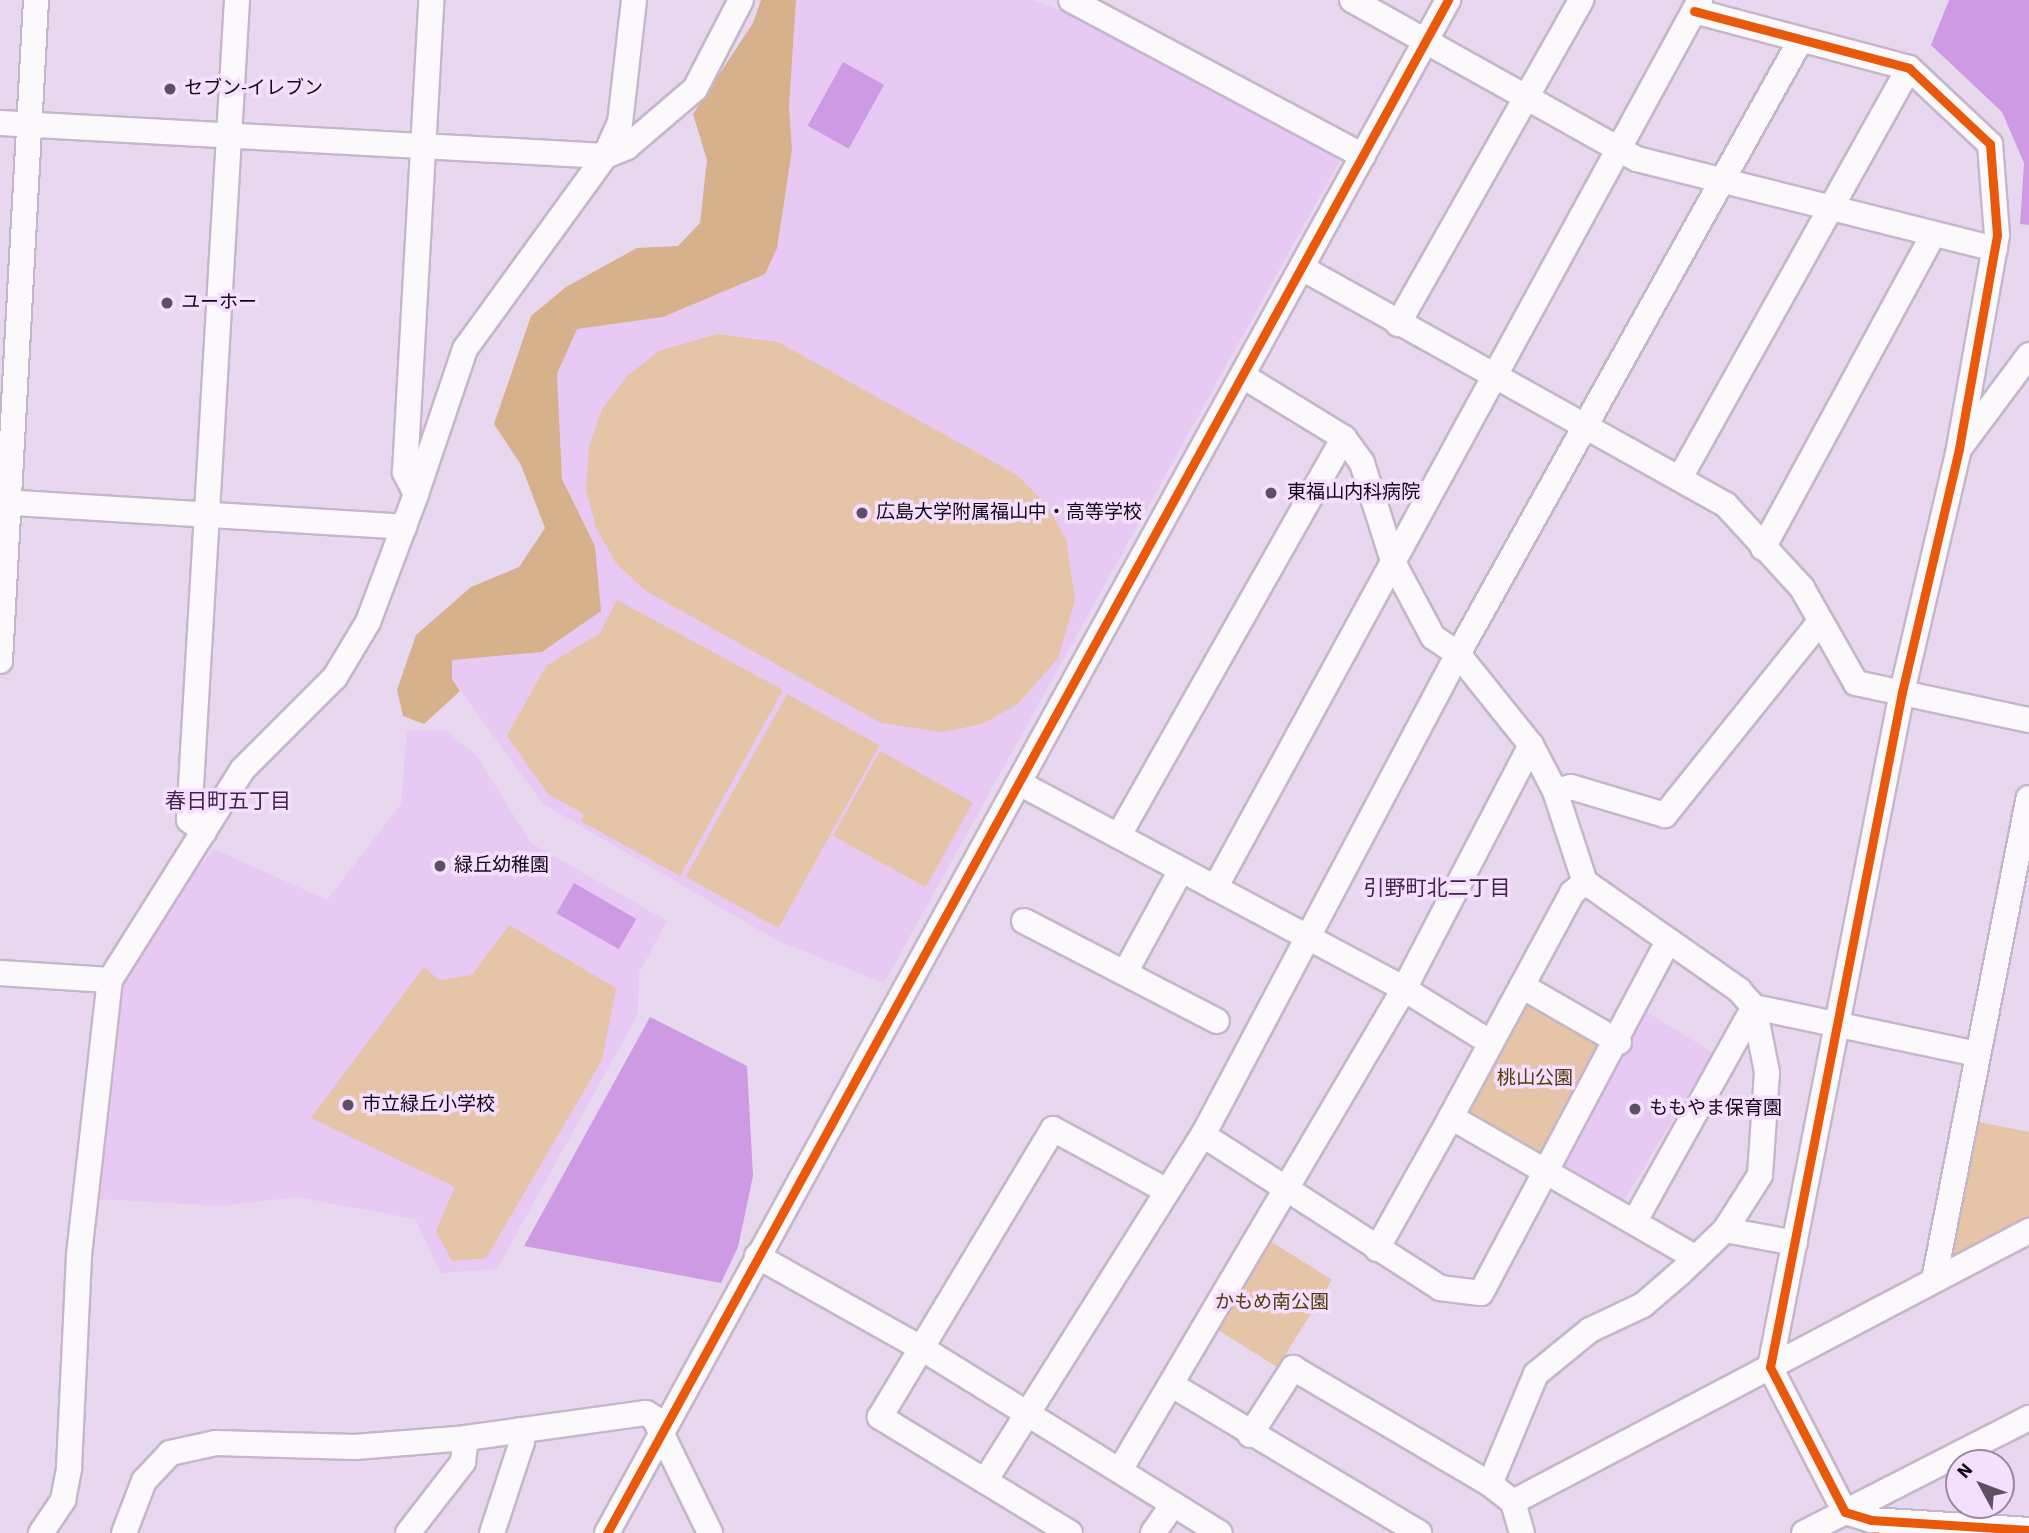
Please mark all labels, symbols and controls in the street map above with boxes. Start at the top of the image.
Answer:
place label: セブン-イレブン [184,78,323,100]
marker: セブン-イレブン [162,81,178,97]
place label: ユーホー [181,292,257,314]
marker: ユーホー [159,295,175,311]
place label: 東福山内科病院 [1287,482,1420,504]
marker: 東福山内科病院 [1261,483,1281,503]
place label: 広島大学附属福山中・高等学校 [876,502,1142,524]
marker: 広島大学附属福山中・高等学校 [854,505,870,521]
district label: 春日町五丁目 [165,788,291,814]
place label: 緑丘幼稚園 [454,855,549,877]
marker: 緑丘幼稚園 [432,858,448,874]
district label: 引野町北二丁目 [1364,875,1510,901]
park label: 桃山公園 [1497,1068,1573,1090]
place label: 市立緑丘小学校 [362,1094,495,1116]
marker: 市立緑丘小学校 [340,1097,356,1113]
place label: ももやま保育園 [1649,1098,1782,1120]
marker: ももやま保育園 [1627,1101,1643,1117]
park label: かもめ南公園 [1215,1292,1329,1314]
north arrow [1945,1449,2015,1519]
text: N [1951,1458,1980,1485]

